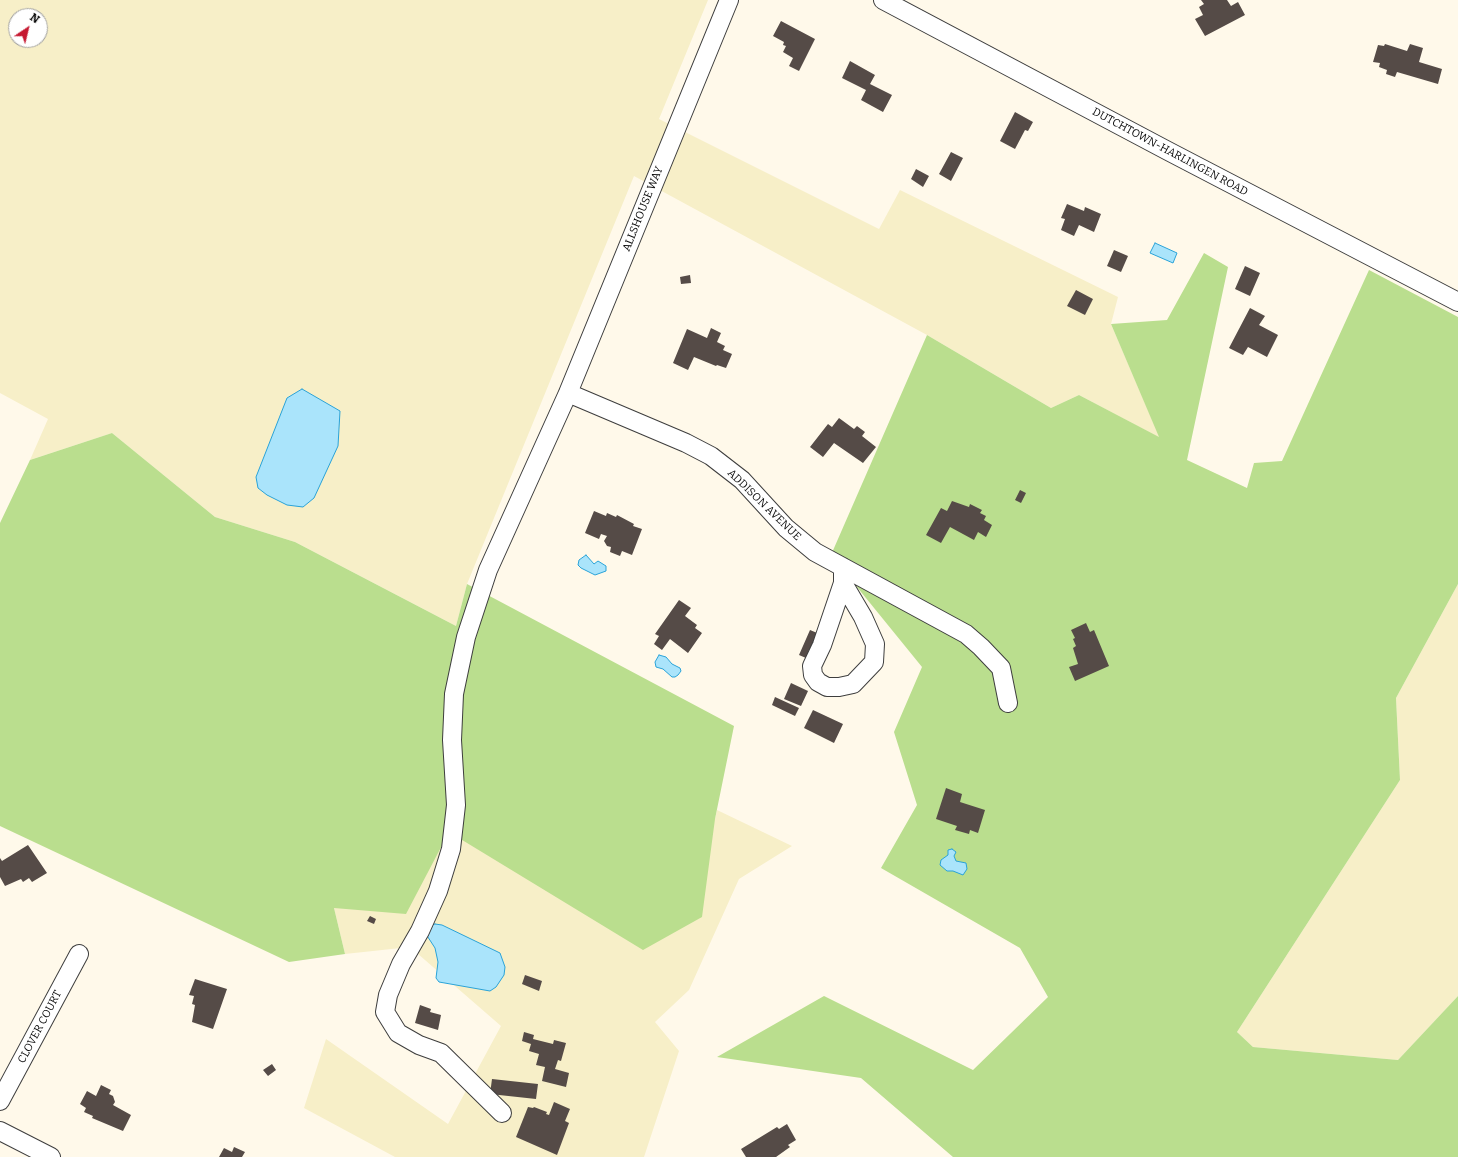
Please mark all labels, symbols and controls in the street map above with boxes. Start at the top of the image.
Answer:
north arrow [8,8,48,48]
text: N [27,11,42,26]
street label: DUTCHTOWN-HARLINGEN ROAD [1090,105,1250,199]
street label: ALLSHOUSE WAY [620,165,666,253]
street label: ADDISON AVENUE [724,466,804,544]
street label: CLOVER COURT [15,988,65,1066]

